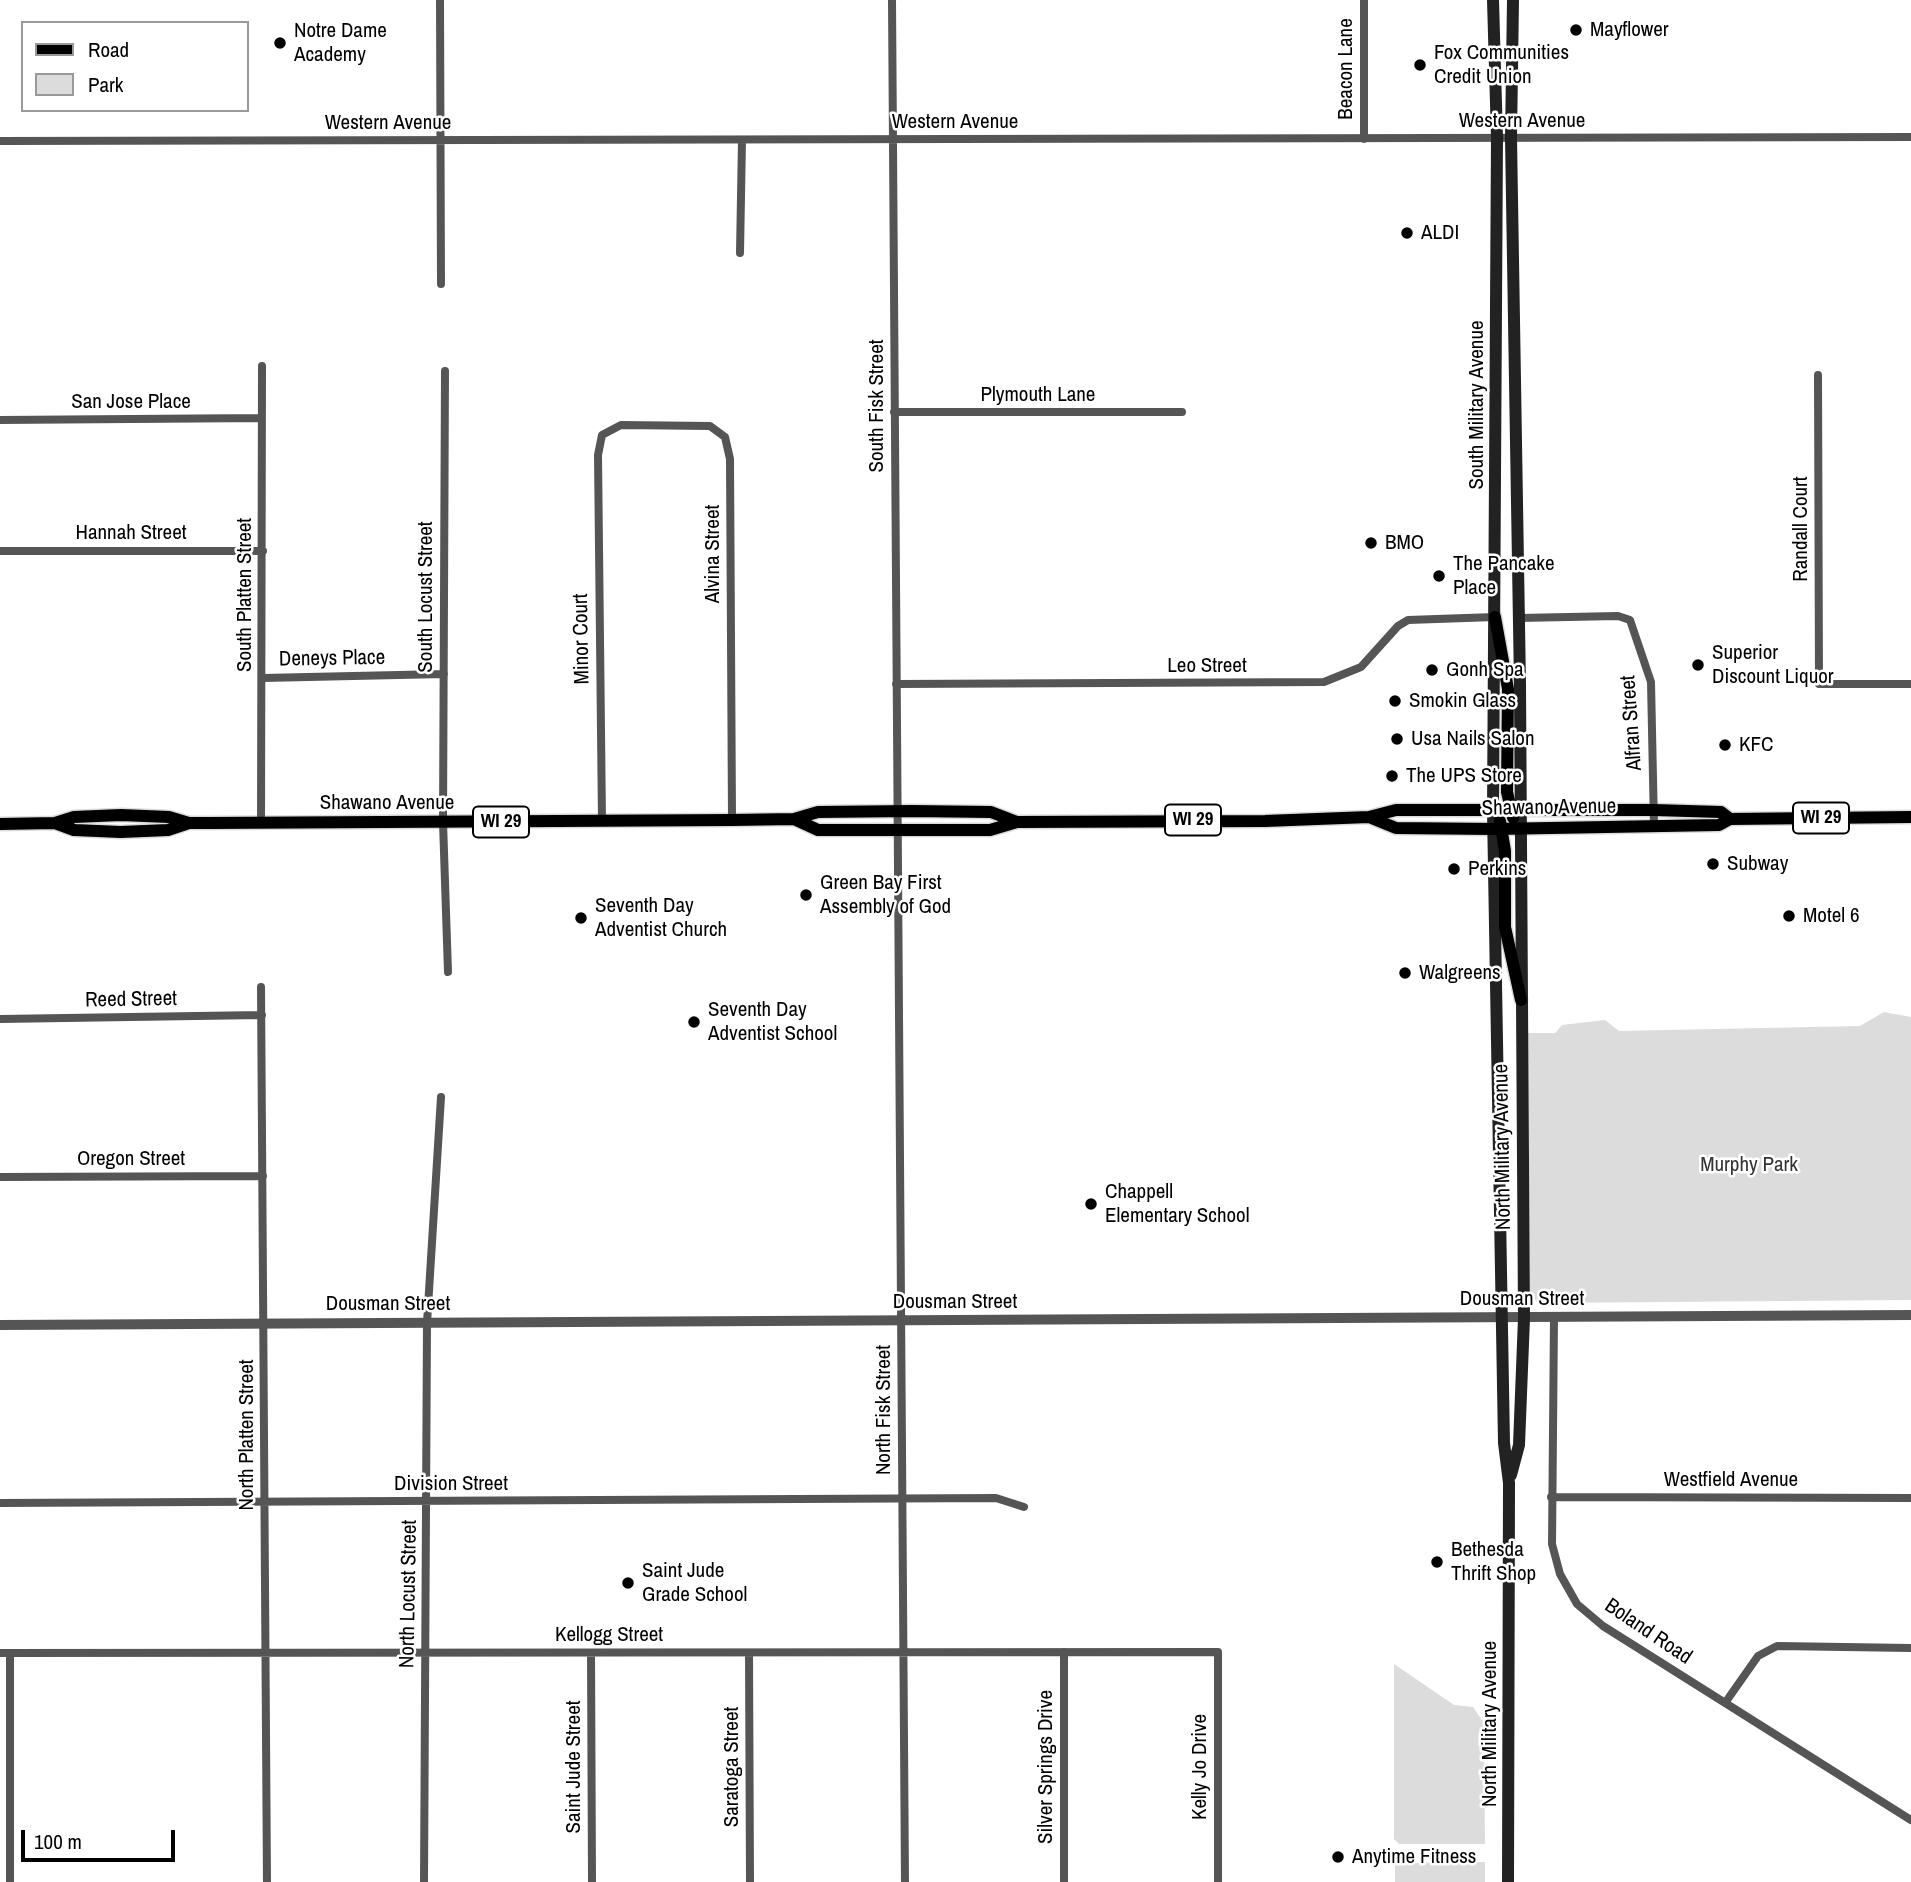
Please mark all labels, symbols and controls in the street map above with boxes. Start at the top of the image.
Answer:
place label: Mayflower [1590,17,1668,43]
place label: Notre Dame Academy [294,18,387,68]
street label: Beacon Lane [1333,18,1359,120]
legend [21,21,248,112]
marker: Mayflower [1568,22,1584,38]
text: Road [88,35,129,64]
marker: Notre Dame Academy [272,35,288,51]
place label: Fox Communities Credit Union [1434,40,1569,90]
marker: Fox Communities Credit Union [1412,57,1428,73]
text: Park [88,70,123,99]
street label: Western Avenue [1459,108,1585,134]
street label: Western Avenue [892,109,1018,135]
street label: Western Avenue [325,110,451,136]
place label: ALDI [1421,220,1459,246]
marker: ALDI [1399,225,1415,241]
street label: South Military Avenue [1464,320,1490,490]
street label: South Fisk Street [864,339,890,473]
street label: Plymouth Lane [981,382,1095,408]
street label: San Jose Place [71,389,191,415]
street label: Randall Court [1788,476,1814,582]
street label: Alvina Street [700,505,726,603]
street label: South Platten Street [232,518,258,672]
street label: Hannah Street [75,520,187,546]
street label: South Locust Street [413,521,439,673]
place label: BMO [1385,530,1424,556]
marker: BMO [1363,535,1379,551]
place label: The Pancake Place [1453,551,1554,601]
marker: The Pancake Place [1431,568,1447,584]
street label: Minor Court [569,593,595,685]
place label: Superior Discount Liquor [1712,640,1834,690]
street label: Deneys Place [279,645,385,673]
street label: Leo Street [1167,653,1247,679]
place label: Gonh Spa [1446,657,1524,683]
marker: Superior Discount Liquor [1690,657,1706,673]
marker: Gonh Spa [1424,662,1440,678]
street label: Alfran Street [1616,674,1648,772]
place label: Smokin Glass [1409,688,1516,714]
marker: Smokin Glass [1387,693,1403,709]
place label: Usa Nails Salon [1411,726,1534,752]
marker: Usa Nails Salon [1389,731,1405,747]
place label: KFC [1739,732,1773,758]
marker: KFC [1717,737,1733,753]
place label: The UPS Store [1406,763,1522,789]
marker: The UPS Store [1384,768,1400,784]
street label: Shawano Avenue [320,790,454,816]
street label: Shawano Avenue [1481,794,1617,822]
road number: WI 29 [1793,803,1849,834]
road number: WI 29 [1165,804,1221,835]
road number: WI 29 [473,806,529,838]
place label: Subway [1727,851,1788,877]
place label: Perkins [1468,856,1526,882]
marker: Subway [1705,856,1721,872]
marker: Perkins [1446,861,1462,877]
place label: Green Bay First Assembly of God [820,870,951,920]
marker: Green Bay First Assembly of God [798,887,814,903]
place label: Seventh Day Adventist Church [595,893,727,943]
place label: Motel 6 [1803,903,1859,929]
marker: Motel 6 [1781,908,1797,924]
marker: Seventh Day Adventist Church [573,910,589,926]
place label: Walgreens [1419,960,1501,986]
marker: Walgreens [1397,965,1413,981]
street label: Reed Street [85,987,177,1013]
place label: Seventh Day Adventist School [708,997,837,1047]
marker: Seventh Day Adventist School [686,1014,702,1030]
street label: North Military Avenue [1489,1064,1517,1230]
street label: Oregon Street [77,1146,185,1172]
park label: Murphy Park [1700,1152,1798,1178]
place label: Chappell Elementary School [1105,1179,1250,1229]
marker: Chappell Elementary School [1083,1196,1099,1212]
street label: Dousman Street [1460,1286,1584,1312]
street label: Dousman Street [893,1289,1017,1315]
street label: Dousman Street [326,1291,450,1317]
street label: North Fisk Street [871,1345,897,1475]
street label: North Platten Street [234,1359,260,1511]
street label: Westfield Avenue [1664,1467,1798,1493]
street label: Division Street [394,1471,508,1497]
street label: North Locust Street [395,1520,423,1668]
place label: Bethesda Thrift Shop [1451,1537,1536,1587]
marker: Bethesda Thrift Shop [1429,1554,1445,1570]
place label: Saint Jude Grade School [642,1558,747,1608]
marker: Saint Jude Grade School [620,1575,636,1591]
street label: Boland Road [1600,1594,1696,1670]
street label: Kellogg Street [555,1622,663,1648]
street label: North Military Avenue [1477,1641,1503,1807]
street label: Silver Springs Drive [1033,1690,1059,1844]
street label: Saint Jude Street [561,1700,587,1834]
street label: Saratoga Street [719,1707,745,1827]
street label: Kelly Jo Drive [1187,1714,1213,1820]
scale bar [24,1815,178,1859]
text: 100 m [34,1827,82,1856]
place label: Anytime Fitness [1352,1844,1476,1870]
marker: Anytime Fitness [1330,1849,1346,1865]

